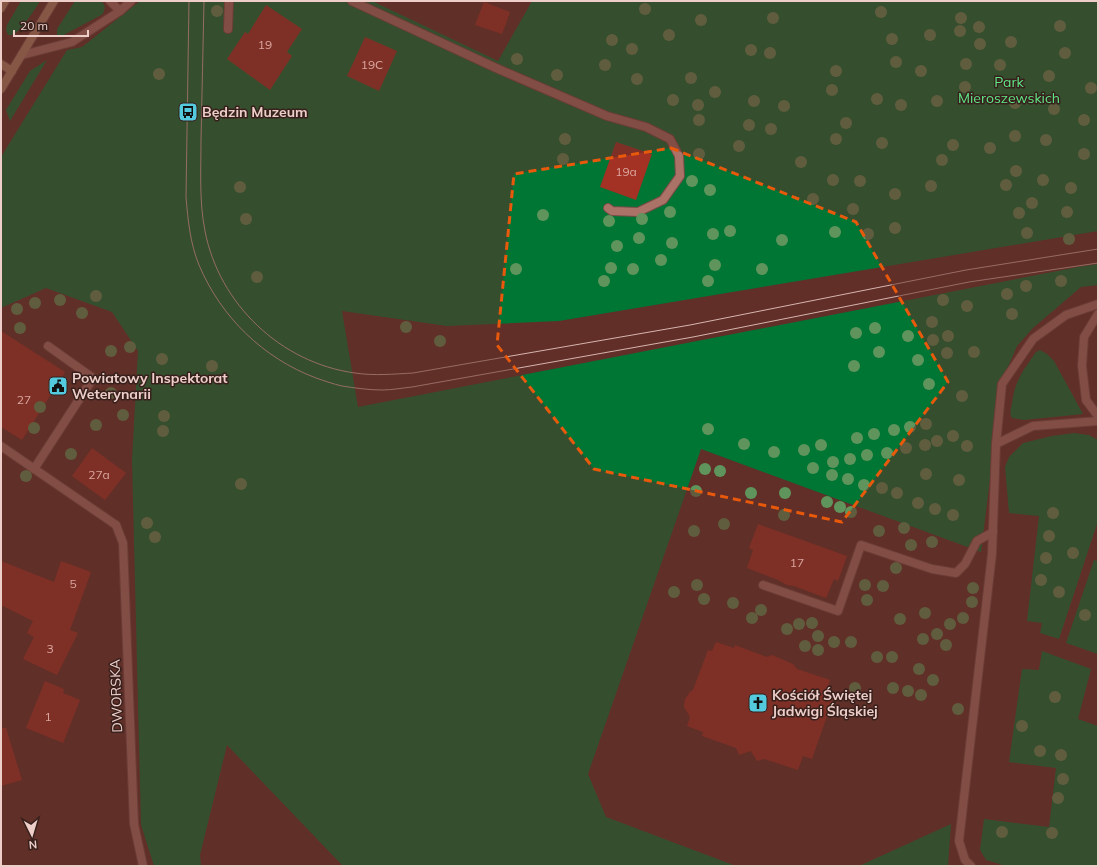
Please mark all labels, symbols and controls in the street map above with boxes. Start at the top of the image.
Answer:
scale bar [14,12,88,38]
text: 20 m [20,18,48,33]
house number: 19 [258,37,272,52]
house number: 19C [361,57,383,72]
park label: Park Mieroszewskich [958,73,1060,107]
bus stop icon: Będzin Muzeum [177,101,199,123]
place label: Będzin Muzeum [202,103,308,121]
house number: 19a [615,164,637,179]
place label: Powiatowy Inspektorat Weterynarii [72,369,228,403]
public building icon: Powiatowy Inspektorat Weterynarii [47,375,69,397]
house number: 27 [17,392,31,407]
house number: 27a [88,467,110,482]
house number: 17 [790,555,804,570]
house number: 5 [69,576,77,591]
house number: 3 [46,641,54,656]
street label: DWORSKA [106,658,126,733]
place label: Kościół Świętej Jadwigi Śląskiej [772,686,878,720]
church icon: Kościół Świętej Jadwigi Śląskiej [747,692,769,714]
house number: 1 [44,709,52,724]
north arrow [12,815,52,855]
text: N [28,838,38,852]

